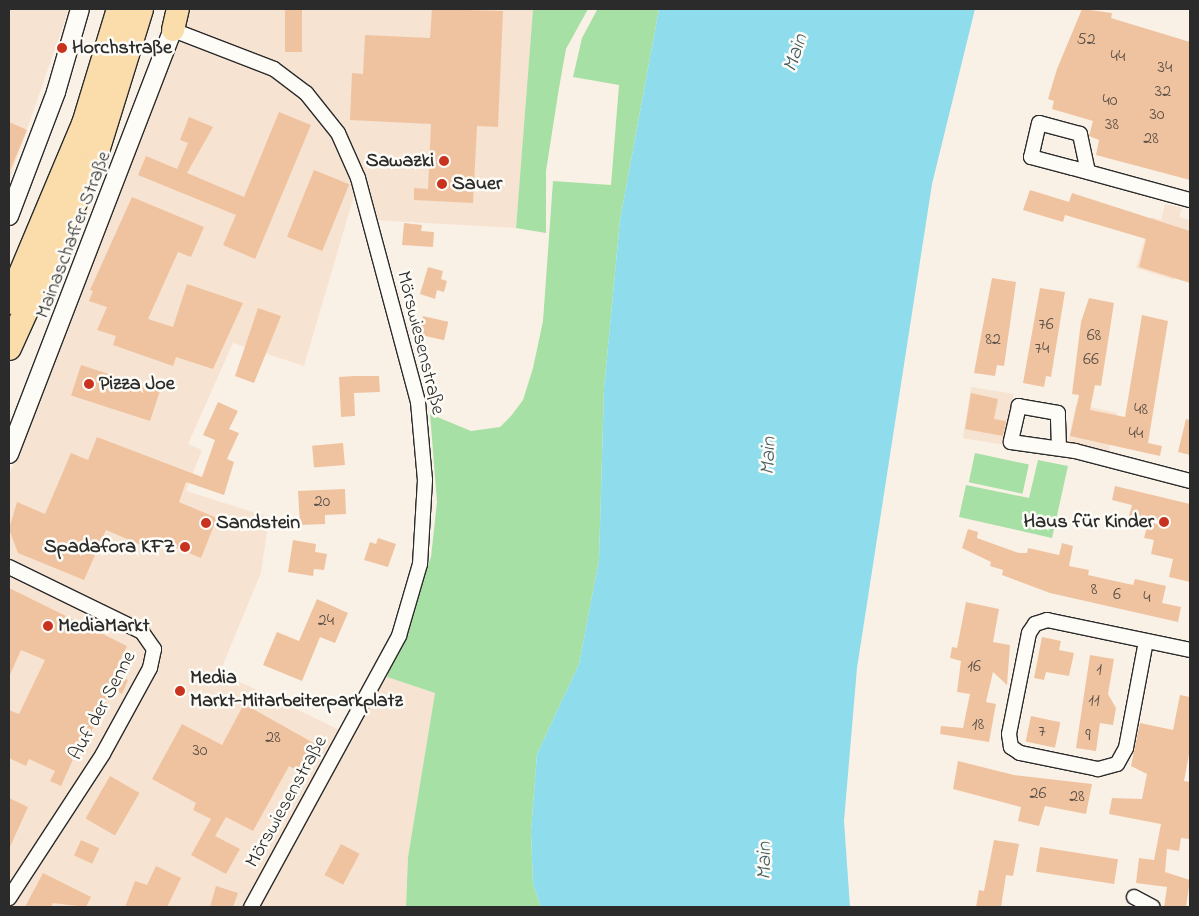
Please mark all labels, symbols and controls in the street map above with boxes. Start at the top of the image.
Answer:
house number: 52 [1076,29,1096,51]
water label: Main [778,31,814,75]
place label: Horchstraße [72,36,172,60]
marker: Horchstraße [56,42,68,54]
house number: 44 [1111,46,1125,68]
house number: 34 [1158,57,1172,79]
house number: 32 [1155,81,1171,103]
house number: 40 [1102,90,1118,112]
house number: 30 [1149,104,1165,126]
house number: 38 [1105,114,1119,136]
house number: 28 [1143,128,1159,150]
street label: Mainaschaffer Straße [31,148,117,322]
place label: Sawazki [366,149,434,173]
marker: Sawazki [438,155,450,167]
place label: Sauer [452,172,502,196]
marker: Sauer [436,178,448,190]
street label: Mörswiesenstraße [391,269,449,417]
house number: 76 [1038,314,1054,336]
house number: 68 [1087,325,1101,347]
house number: 82 [985,329,1001,351]
house number: 74 [1035,338,1049,360]
house number: 66 [1083,349,1099,371]
place label: Pizza Joe [99,372,175,396]
marker: Pizza Joe [83,378,95,390]
house number: 48 [1134,399,1148,421]
house number: 44 [1129,423,1143,445]
water label: Main [756,436,782,476]
house number: 20 [314,491,330,513]
place label: Haus für Kinder [1024,510,1154,534]
place label: Sandstein [216,511,300,535]
marker: Haus für Kinder [1158,516,1170,528]
marker: Sandstein [200,517,212,529]
place label: Spadafora KFZ [44,535,175,559]
marker: Spadafora KFZ [179,541,191,553]
house number: 8 [1091,579,1097,601]
house number: 6 [1113,584,1121,606]
house number: 4 [1143,587,1151,609]
house number: 24 [318,610,334,632]
place label: MediaMarkt [58,614,149,638]
marker: MediaMarkt [42,620,54,632]
street label: Auf der Senne [64,647,142,765]
house number: 16 [967,656,981,678]
house number: 1 [1096,659,1102,681]
place label: Media Markt-Mitarbeiterparkplatz [190,667,403,714]
marker: Media Markt-Mitarbeiterparkplatz [174,685,186,697]
house number: 11 [1088,690,1100,712]
house number: 18 [972,714,984,736]
house number: 7 [1038,721,1046,743]
house number: 9 [1085,725,1091,747]
house number: 28 [265,727,281,749]
street label: Mörswiesenstraße [241,732,333,872]
house number: 30 [192,740,208,762]
house number: 26 [1030,783,1046,805]
house number: 28 [1069,786,1085,808]
water label: Main [752,842,778,880]

